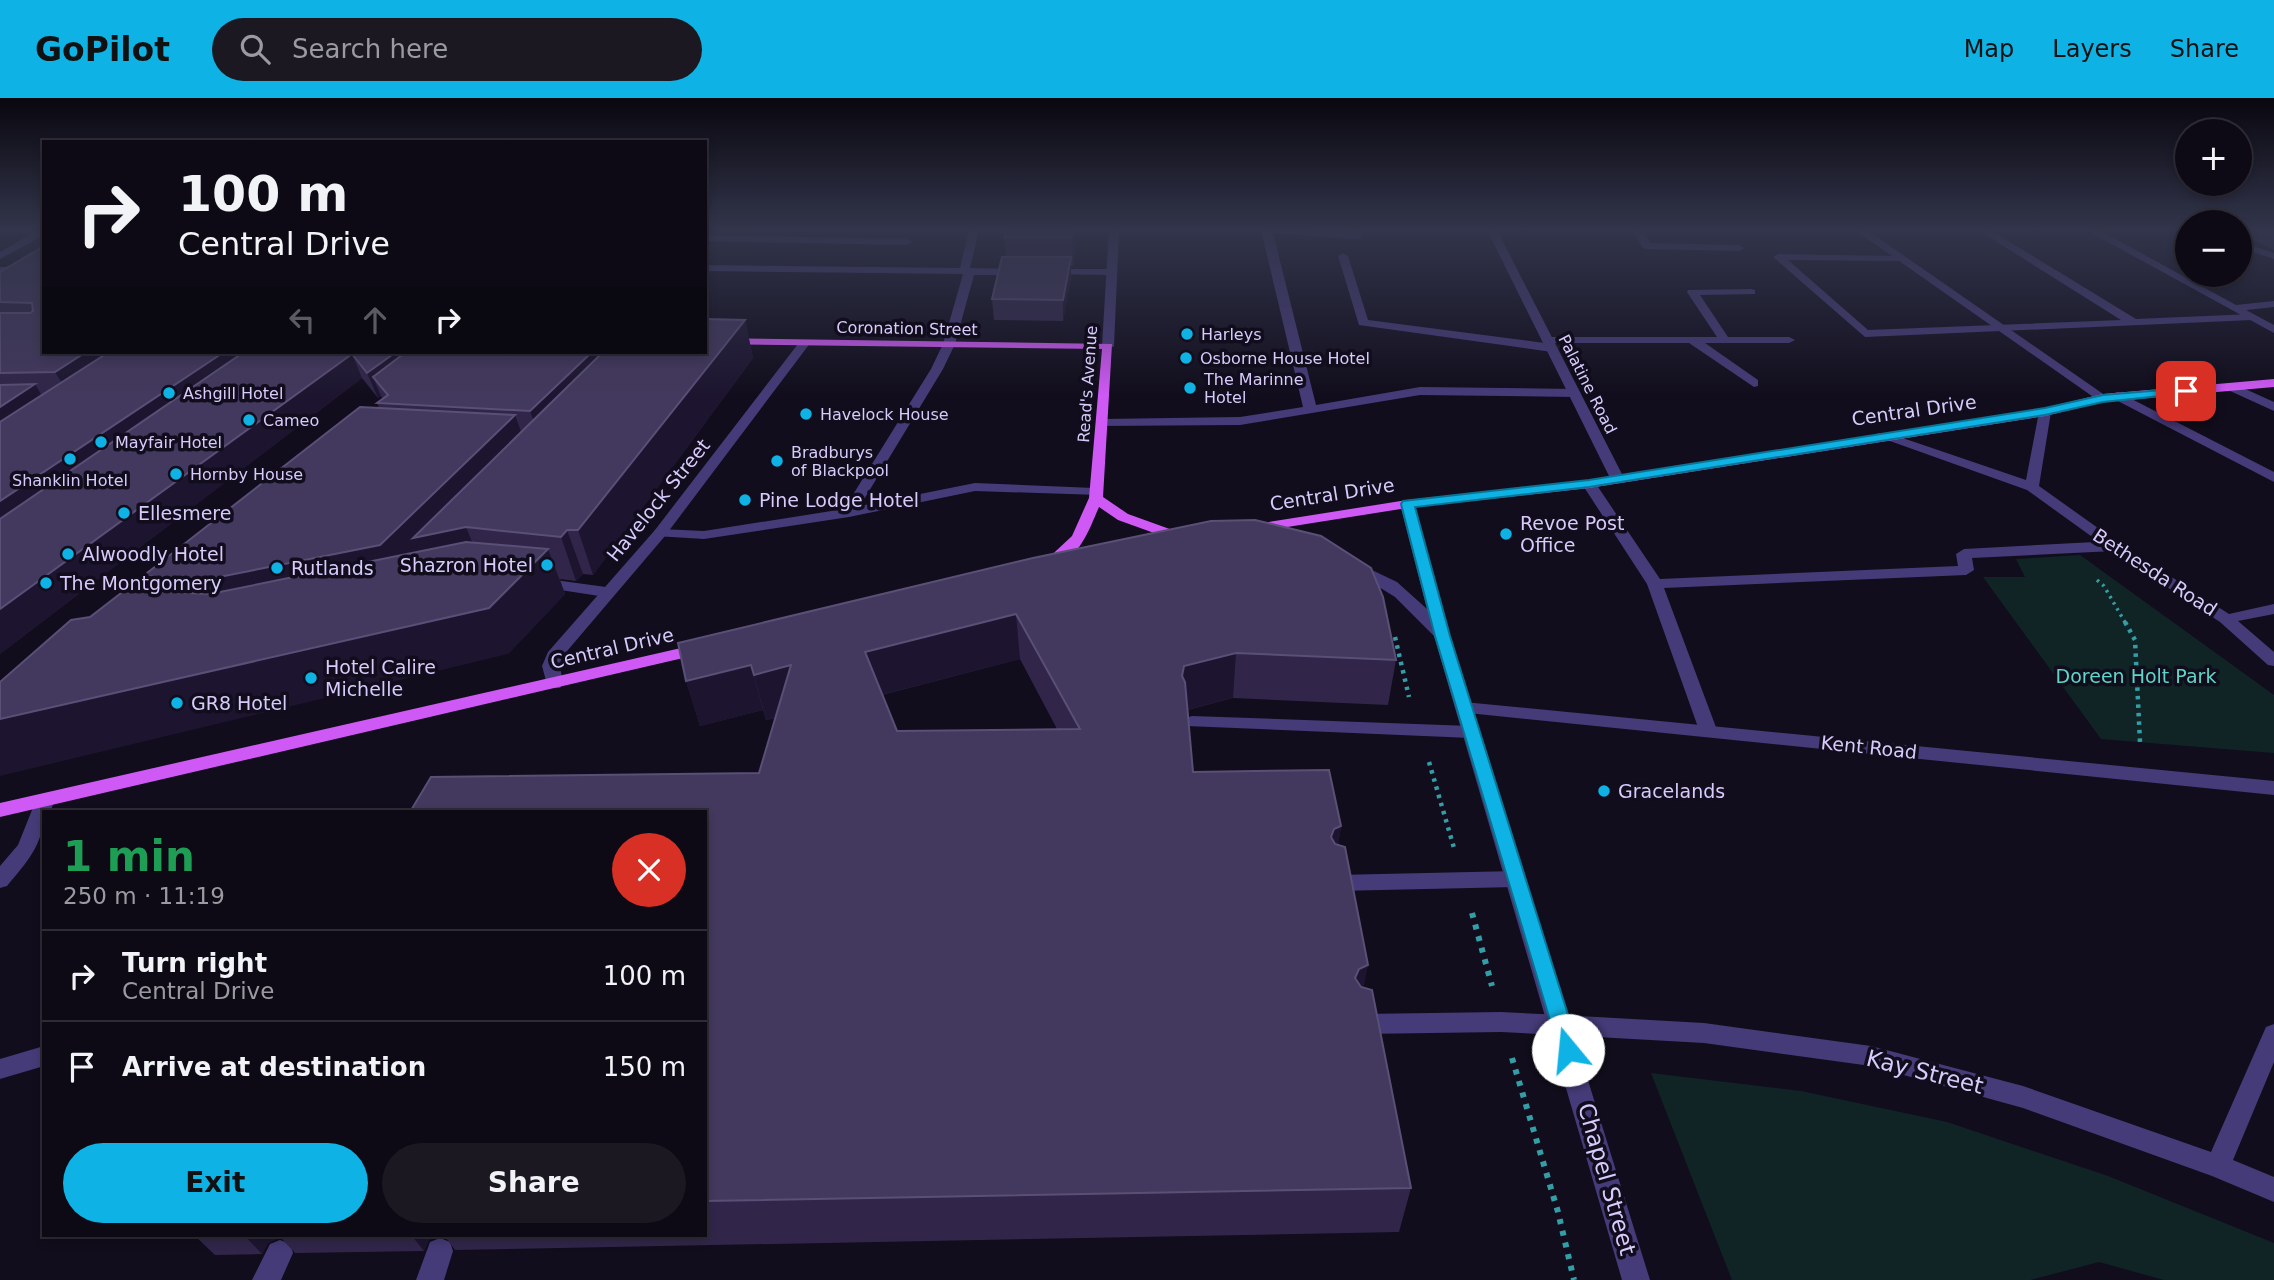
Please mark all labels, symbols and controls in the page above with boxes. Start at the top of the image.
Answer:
search box [212,18,702,81]
text: GoPilot [35,30,170,69]
icon: search [236,30,274,68]
text: Search here [292,34,448,64]
text: Map [1964,35,2014,63]
text: Layers [2052,35,2132,63]
text: Share [2170,35,2239,63]
map controls [2175,119,2252,287]
button: + [2175,119,2252,196]
text: 100 m [178,166,348,223]
icon: right [63,168,154,259]
button: − [2175,210,2252,287]
text: Central Drive [178,225,390,263]
icon: left [283,301,321,339]
icon: ahead [356,301,394,339]
icon: right [429,301,467,339]
street label: Coronation Street [836,318,978,339]
street label: Read's Avenue [1074,325,1101,443]
place label: Harleys [1201,325,1262,344]
marker: Harleys [1179,326,1195,342]
street label: Palatine Road [1554,331,1621,437]
place label: Osborne House Hotel [1200,349,1370,368]
marker: Osborne House Hotel [1178,350,1194,366]
pin [2156,361,2216,421]
place label: The Marinne Hotel [1203,370,1304,407]
icon: arrive [2167,372,2205,410]
marker: The Marinne Hotel [1182,380,1198,396]
place label: Ashgill Hotel [183,384,283,403]
marker: Ashgill Hotel [161,385,177,401]
street label: Central Drive [1850,390,1978,430]
place label: Havelock House [820,405,949,424]
marker: Havelock House [798,406,814,422]
place label: Cameo [263,411,319,430]
marker: Cameo [241,412,257,428]
place label: Mayfair Hotel [115,433,222,452]
marker: Mayfair Hotel [93,434,109,450]
street label: Havelock Street [602,434,714,566]
place label: Bradburys of Blackpool [791,443,889,480]
marker: Shanklin Hotel [62,451,78,467]
marker: Bradburys of Blackpool [769,453,785,469]
place label: Hornby House [190,465,303,484]
marker: Hornby House [168,466,184,482]
place label: Shanklin Hotel [12,471,128,490]
street label: Central Drive [1268,473,1396,515]
place label: Pine Lodge Hotel [759,489,919,511]
marker: Pine Lodge Hotel [737,492,753,508]
place label: Ellesmere [138,502,231,524]
marker: Ellesmere [116,505,132,521]
place label: Revoe Post Office [1520,512,1624,556]
street label: Bethesda Road [2089,524,2221,620]
marker: Revoe Post Office [1498,526,1514,542]
place label: Alwoodly Hotel [82,543,224,565]
marker: Alwoodly Hotel [60,546,76,562]
place label: Shazron Hotel [400,554,533,576]
place label: Rutlands [291,557,374,579]
marker: Shazron Hotel [539,557,555,573]
marker: Rutlands [269,560,285,576]
place label: The Montgomery [59,572,222,594]
marker: The Montgomery [38,575,54,591]
street label: Central Drive [548,623,676,673]
place label: Hotel Calire Michelle [325,656,436,700]
park label: Doreen Holt Park [2056,665,2216,687]
marker: Hotel Calire Michelle [303,670,319,686]
place label: GR8 Hotel [191,692,287,714]
marker: GR8 Hotel [169,695,185,711]
street label: Kent Road [1820,731,1918,763]
place label: Gracelands [1618,780,1725,802]
marker: Gracelands [1596,783,1612,799]
text: 1 min [63,832,195,881]
button: close [612,833,686,907]
text: 250 m · 11:19 [63,883,225,909]
text: Turn right [122,948,267,978]
icon: right [63,957,101,995]
text: 100 m [603,961,686,991]
text: Central Drive [122,978,274,1004]
position arrow [1531,1013,1605,1087]
street label: Kay Street [1864,1045,1986,1099]
icon: arrive [63,1048,101,1086]
text: Arrive at destination [122,1052,426,1082]
text: 150 m [603,1052,686,1082]
street label: Chapel Street [1573,1100,1641,1258]
button: Exit [63,1143,368,1223]
button: Share [382,1143,686,1223]

